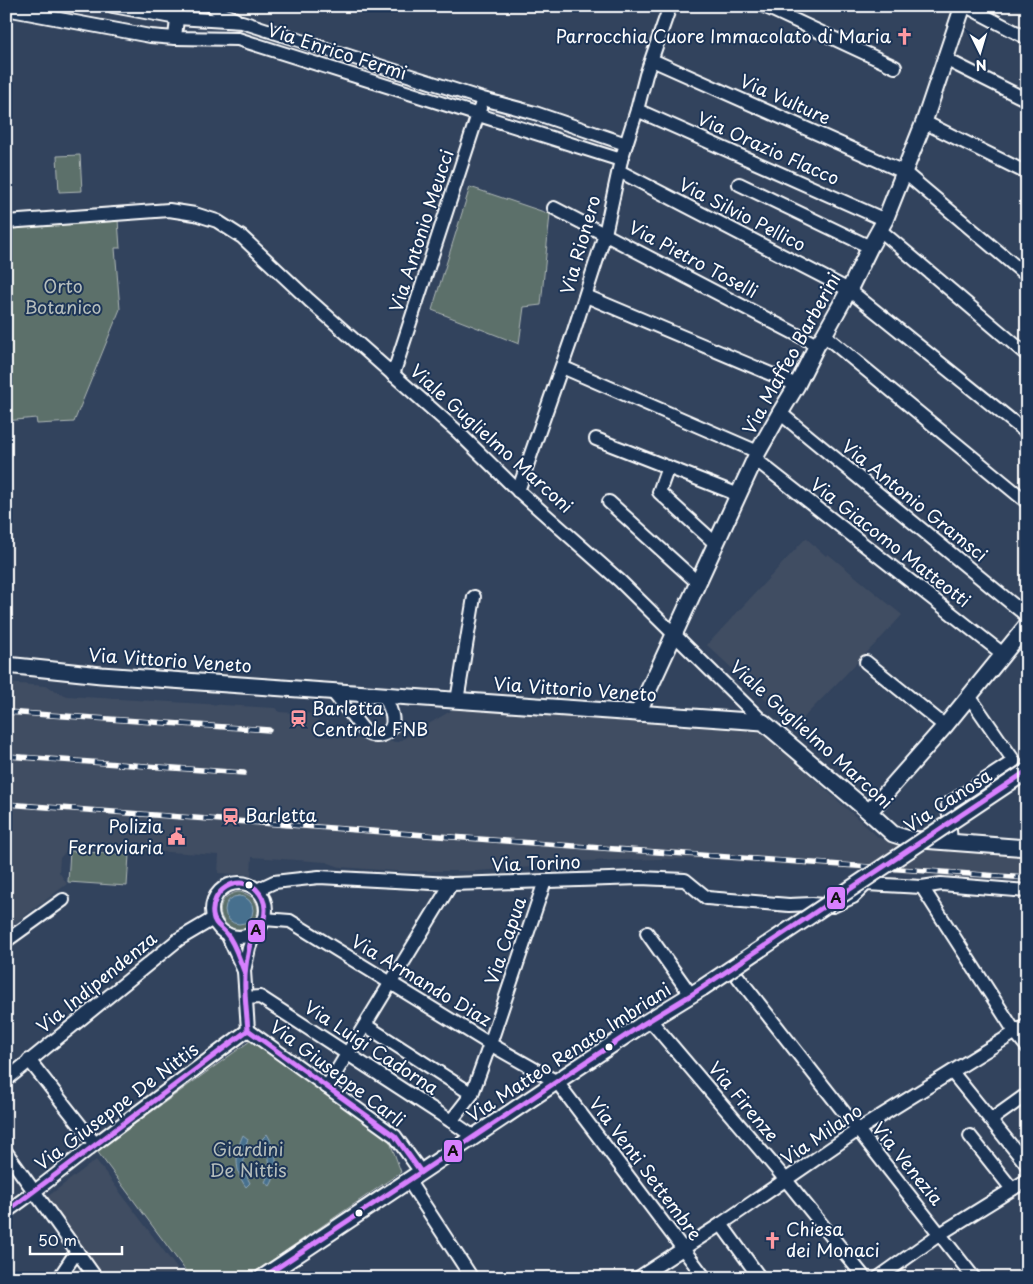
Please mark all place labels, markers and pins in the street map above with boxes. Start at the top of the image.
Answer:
place label: Parrocchia Cuore Immacolato di Maria [556,22,892,49]
church icon: Parrocchia Cuore Immacolato di Maria [895,27,915,47]
place label: Barletta Centrale FNB [312,694,428,742]
station icon: Barletta Centrale FNB [288,709,308,729]
place label: Barletta [245,801,318,828]
station icon: Barletta [221,806,241,826]
place label: Polizia Ferroviaria [68,812,163,860]
public building icon: Polizia Ferroviaria [167,827,187,847]
unlabelled marker [244,880,254,890]
unlabelled marker [604,1042,614,1052]
unlabelled marker [354,1208,364,1218]
place label: Chiesa dei Monaci [786,1215,880,1263]
church icon: Chiesa dei Monaci [762,1230,782,1250]

